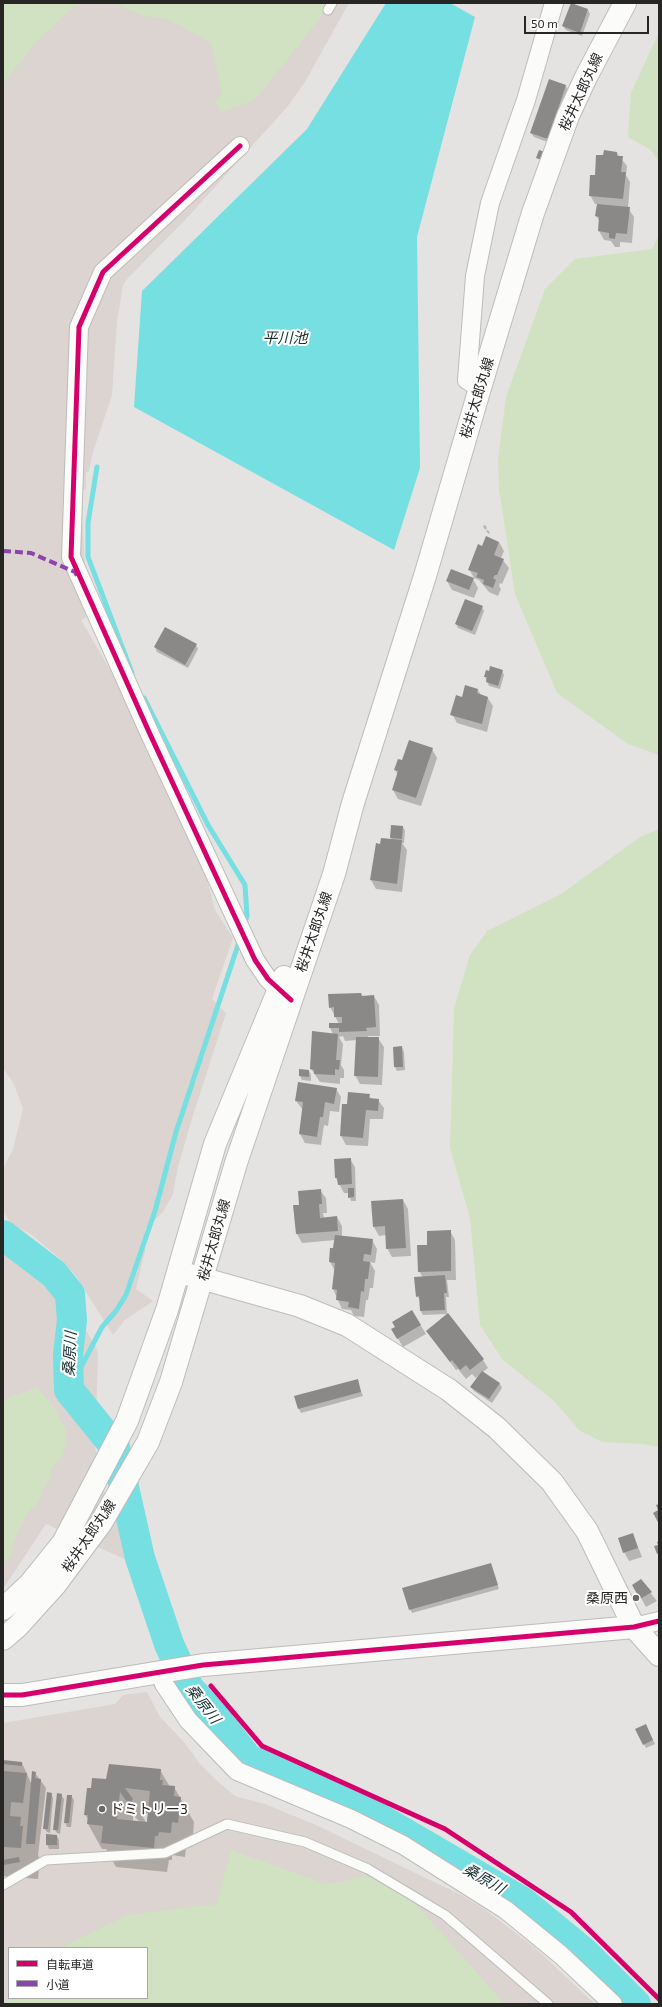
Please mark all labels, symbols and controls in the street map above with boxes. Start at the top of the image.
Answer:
scale bar [526,8,651,34]
text: 50 m [531,16,558,30]
street label: 桜井太郎丸線 [556,50,606,134]
water label: 平川池 [263,329,307,347]
street label: 桜井太郎丸線 [457,355,497,441]
street label: 桜井太郎丸線 [292,890,336,974]
street label: 桜井太郎丸線 [194,1197,234,1283]
water label: 桑原川 [60,1331,80,1377]
street label: 桜井太郎丸線 [59,1496,119,1576]
place label: 桑原西 [586,1590,628,1606]
marker: 桑原西 [631,1593,641,1603]
water label: 桑原川 [182,1681,224,1727]
place label: ドミトリー3 [110,1801,188,1817]
marker: ドミトリー3 [97,1804,107,1814]
water label: 桑原川 [460,1860,508,1898]
legend [8,1947,148,1999]
text: 自転車道 [46,1957,94,1971]
text: 小道 [46,1977,70,1991]

